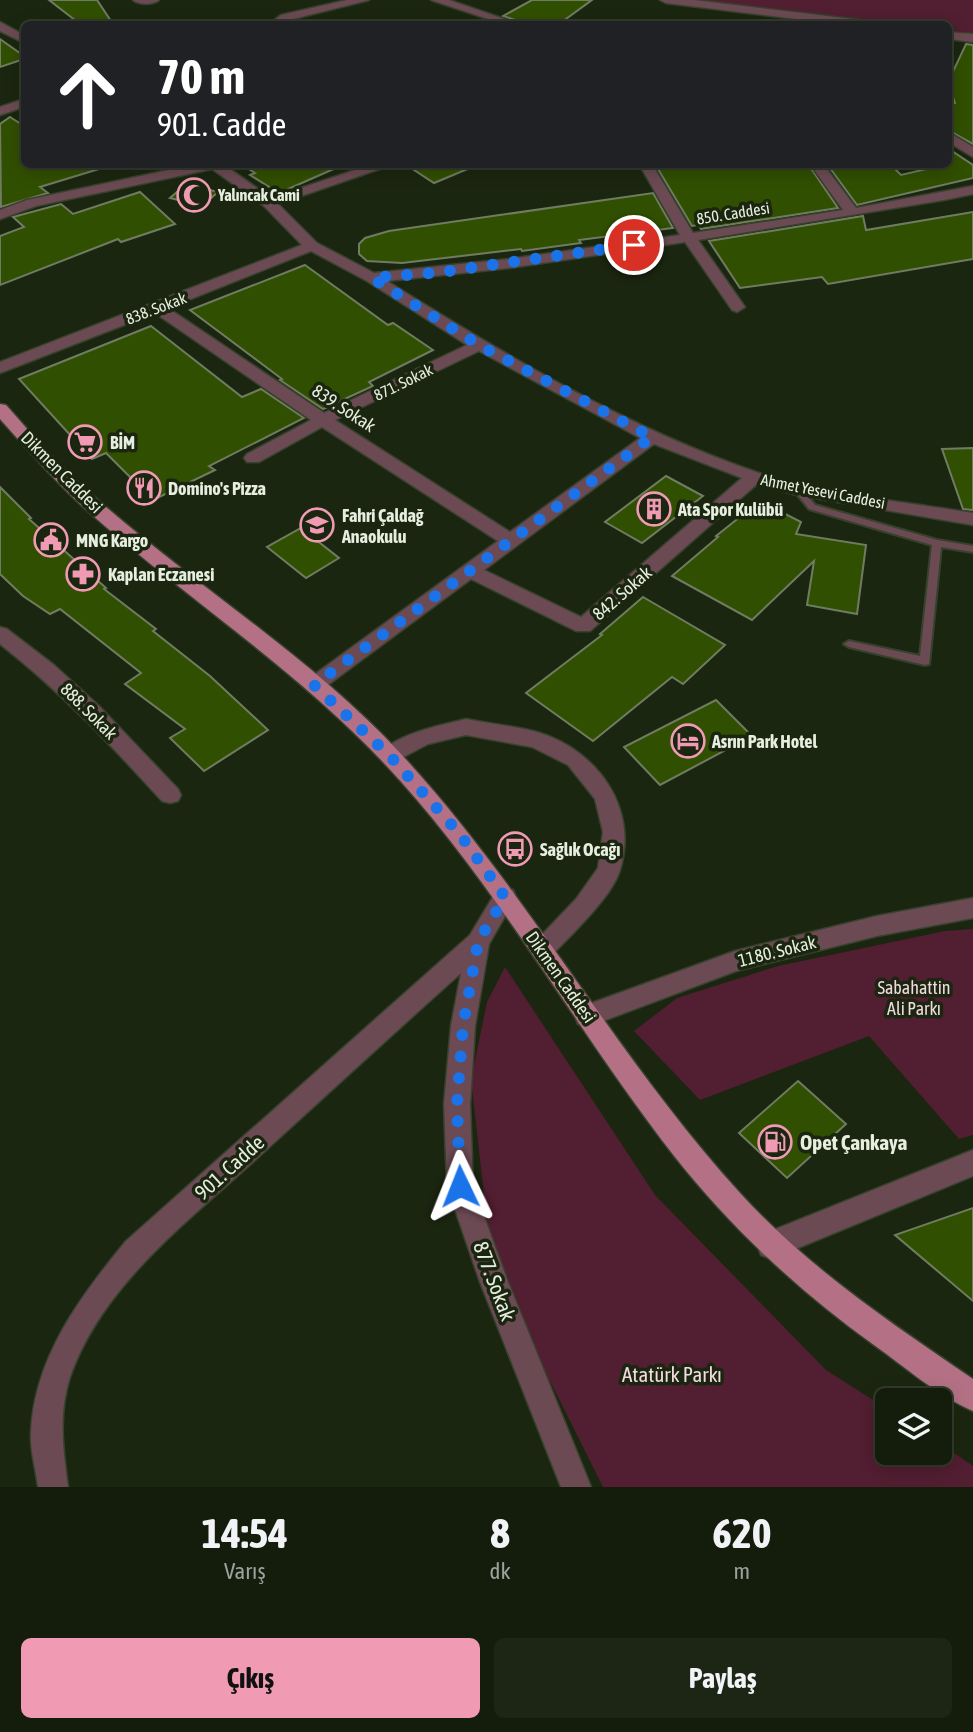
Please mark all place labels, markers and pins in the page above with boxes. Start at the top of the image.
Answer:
mosque icon: Yalıncak Cami [175,176,213,214]
place label: Yalıncak Cami [217,186,300,204]
pin [604,215,664,275]
supermarket icon: BİM [66,423,104,461]
place label: BİM [110,432,135,453]
restaurant icon: Domino's Pizza [125,469,163,507]
place label: Domino's Pizza [168,478,266,499]
building icon: Ata Spor Kulübü [635,490,673,528]
place label: Ata Spor Kulübü [677,499,783,520]
place label: Fahri Çaldağ Anaokulu [341,505,424,547]
school or university icon: Fahri Çaldağ Anaokulu [298,506,336,544]
public building icon: MNG Kargo [32,521,70,559]
place label: MNG Kargo [76,530,148,551]
pharmacy icon: Kaplan Eczanesi [64,555,102,593]
place label: Kaplan Eczanesi [108,564,214,585]
hotel icon: Asrın Park Hotel [669,722,707,760]
place label: Asrın Park Hotel [711,731,817,752]
bus stop icon: Sağlık Ocağı [496,830,534,868]
place label: Sağlık Ocağı [540,839,620,860]
fuel station icon: Opet Çankaya [756,1123,794,1161]
place label: Opet Çankaya [800,1130,908,1154]

